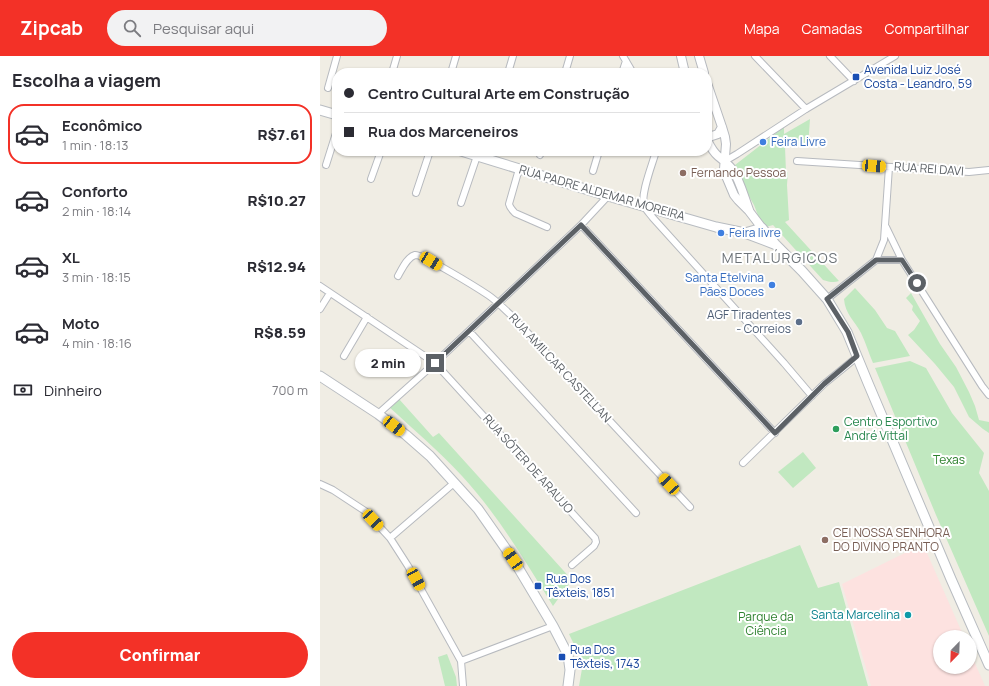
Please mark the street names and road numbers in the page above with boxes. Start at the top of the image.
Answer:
street label: RUA REI DAVI [894,158,964,179]
street label: RUA PADRE ALDEMAR MOREIRA [517,161,688,225]
street label: RUA AMILCAR CASTELLAN [505,309,615,426]
street label: RUA SÓTER DE ARAUJO [479,410,578,517]

